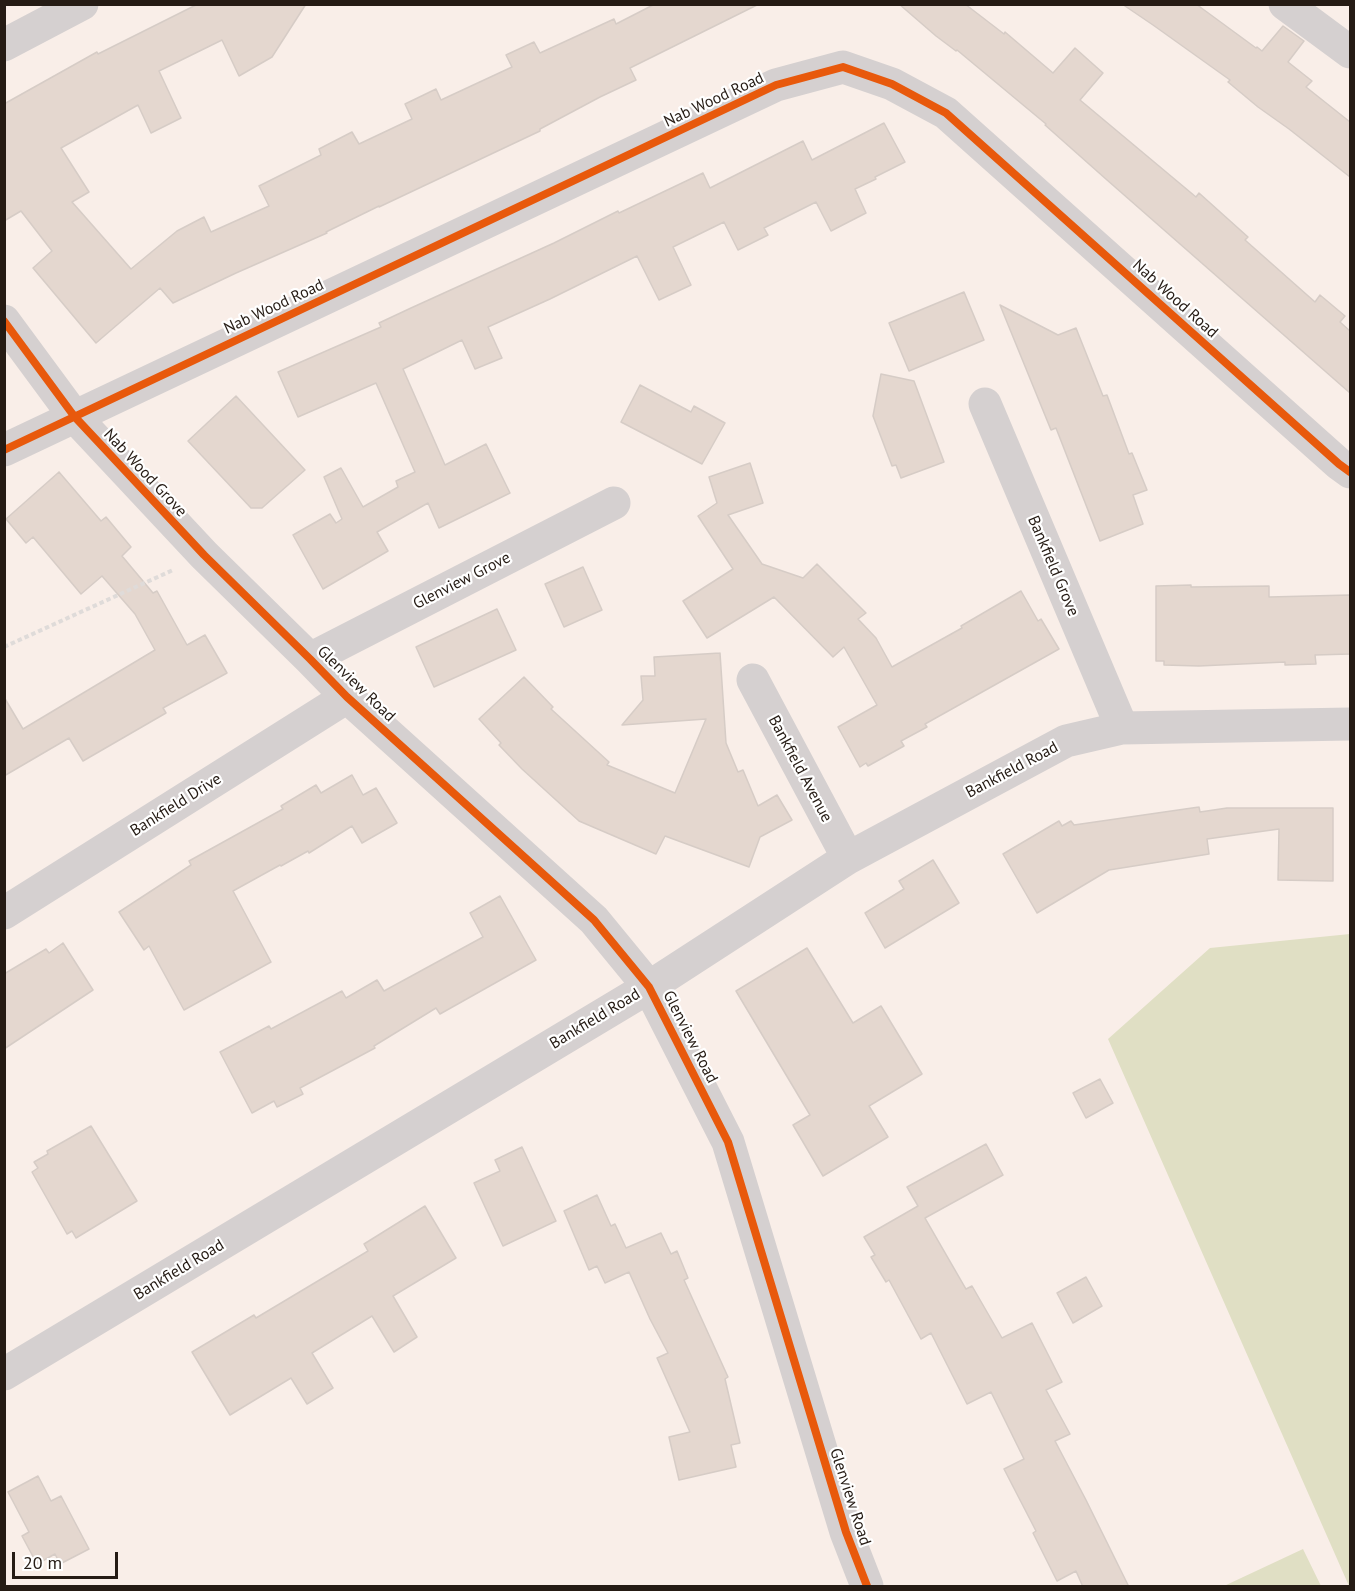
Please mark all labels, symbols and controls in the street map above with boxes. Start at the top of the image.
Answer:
street label: Nab Wood Road [661,68,767,132]
street label: Nab Wood Road [1128,256,1222,342]
street label: Nab Wood Road [221,275,327,339]
street label: Nab Wood Grove [99,425,191,521]
street label: Bankfield Grove [1023,513,1083,619]
street label: Glenview Grove [410,548,514,614]
street label: Glenview Road [313,642,399,726]
street label: Bankfield Avenue [764,712,836,826]
street label: Bankfield Road [963,738,1061,802]
street label: Bankfield Drive [127,769,225,841]
street label: Bankfield Road [546,985,644,1053]
street label: Glenview Road [658,988,722,1086]
street label: Bankfield Road [130,1236,228,1304]
street label: Glenview Road [825,1446,875,1548]
scale bar [15,1540,122,1578]
text: 20 m [23,1551,62,1574]

